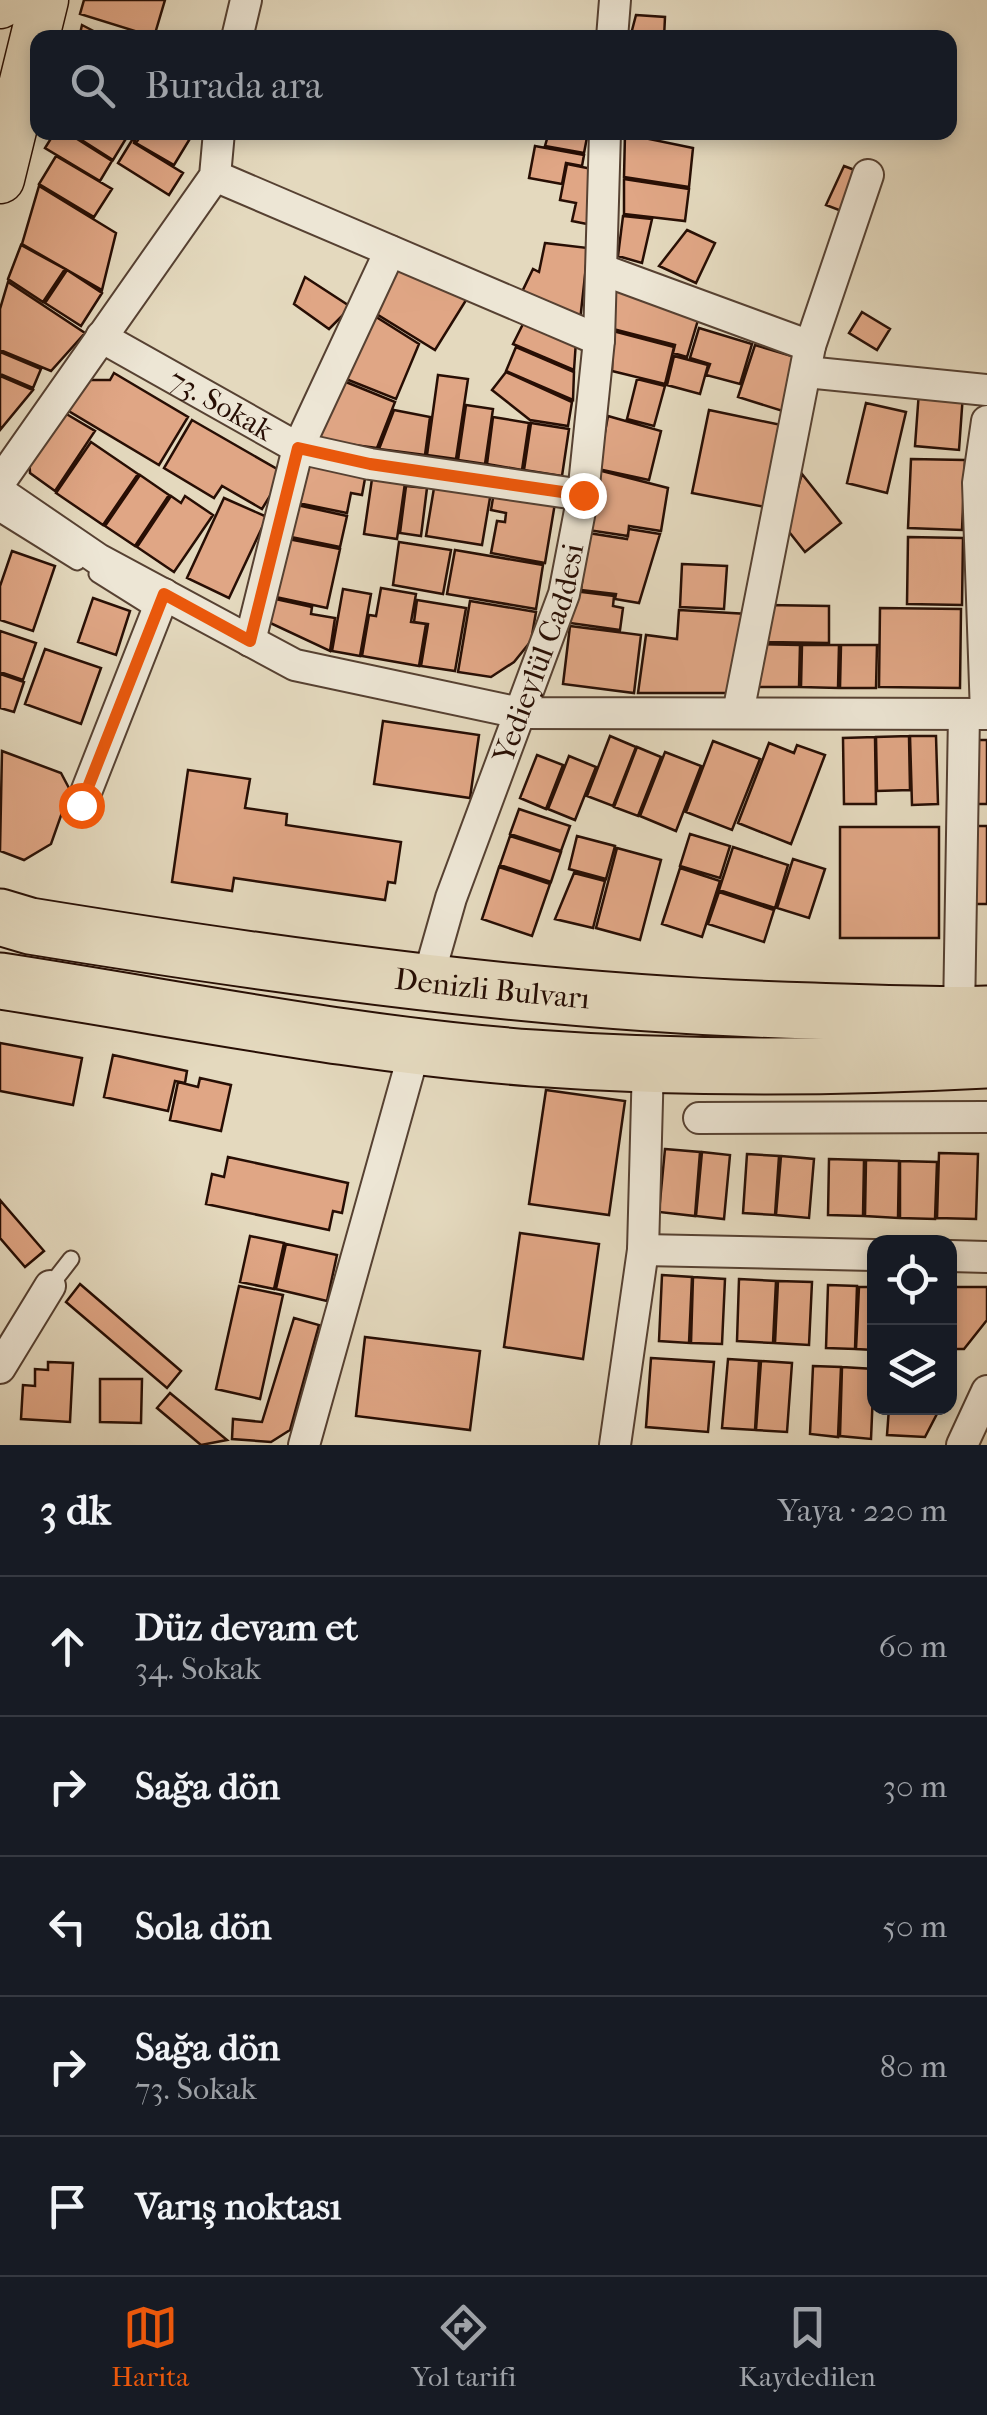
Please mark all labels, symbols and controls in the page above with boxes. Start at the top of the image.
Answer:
search box [30,30,957,140]
icon: search [65,58,120,113]
text: Burada ara [145,63,323,108]
street label: 73. Sokak [163,361,280,448]
route end [561,473,607,519]
street label: Yedieylül Caddesi [485,540,591,768]
route start [59,783,105,829]
street label: Denizli Bulvarı [393,961,591,1016]
map controls [867,1235,957,1415]
button: locate [867,1235,957,1325]
button: layers [867,1325,957,1415]
text: 3 dk [40,1486,111,1535]
text: Yaya · 220 m [778,1492,947,1529]
text: Düz devam et [135,1605,358,1650]
icon: ahead [40,1619,95,1674]
text: 60 m [879,1628,947,1665]
text: 34. Sokak [135,1650,261,1687]
icon: right [40,1759,95,1814]
text: Sağa dön [135,1764,280,1809]
text: 30 m [883,1768,947,1805]
icon: left [40,1899,95,1954]
text: Sola dön [135,1904,272,1949]
text: 50 m [882,1908,947,1945]
text: Sağa dön [135,2025,280,2070]
icon: right [40,2039,95,2094]
text: 80 m [880,2048,947,2085]
text: 73. Sokak [135,2070,257,2107]
icon: arrive [40,2179,95,2234]
text: Varış noktası [135,2184,341,2229]
tab: Harita [111,2300,189,2393]
tab: Yol tarifi [411,2300,516,2393]
tab: Kaydedilen [739,2300,876,2393]

